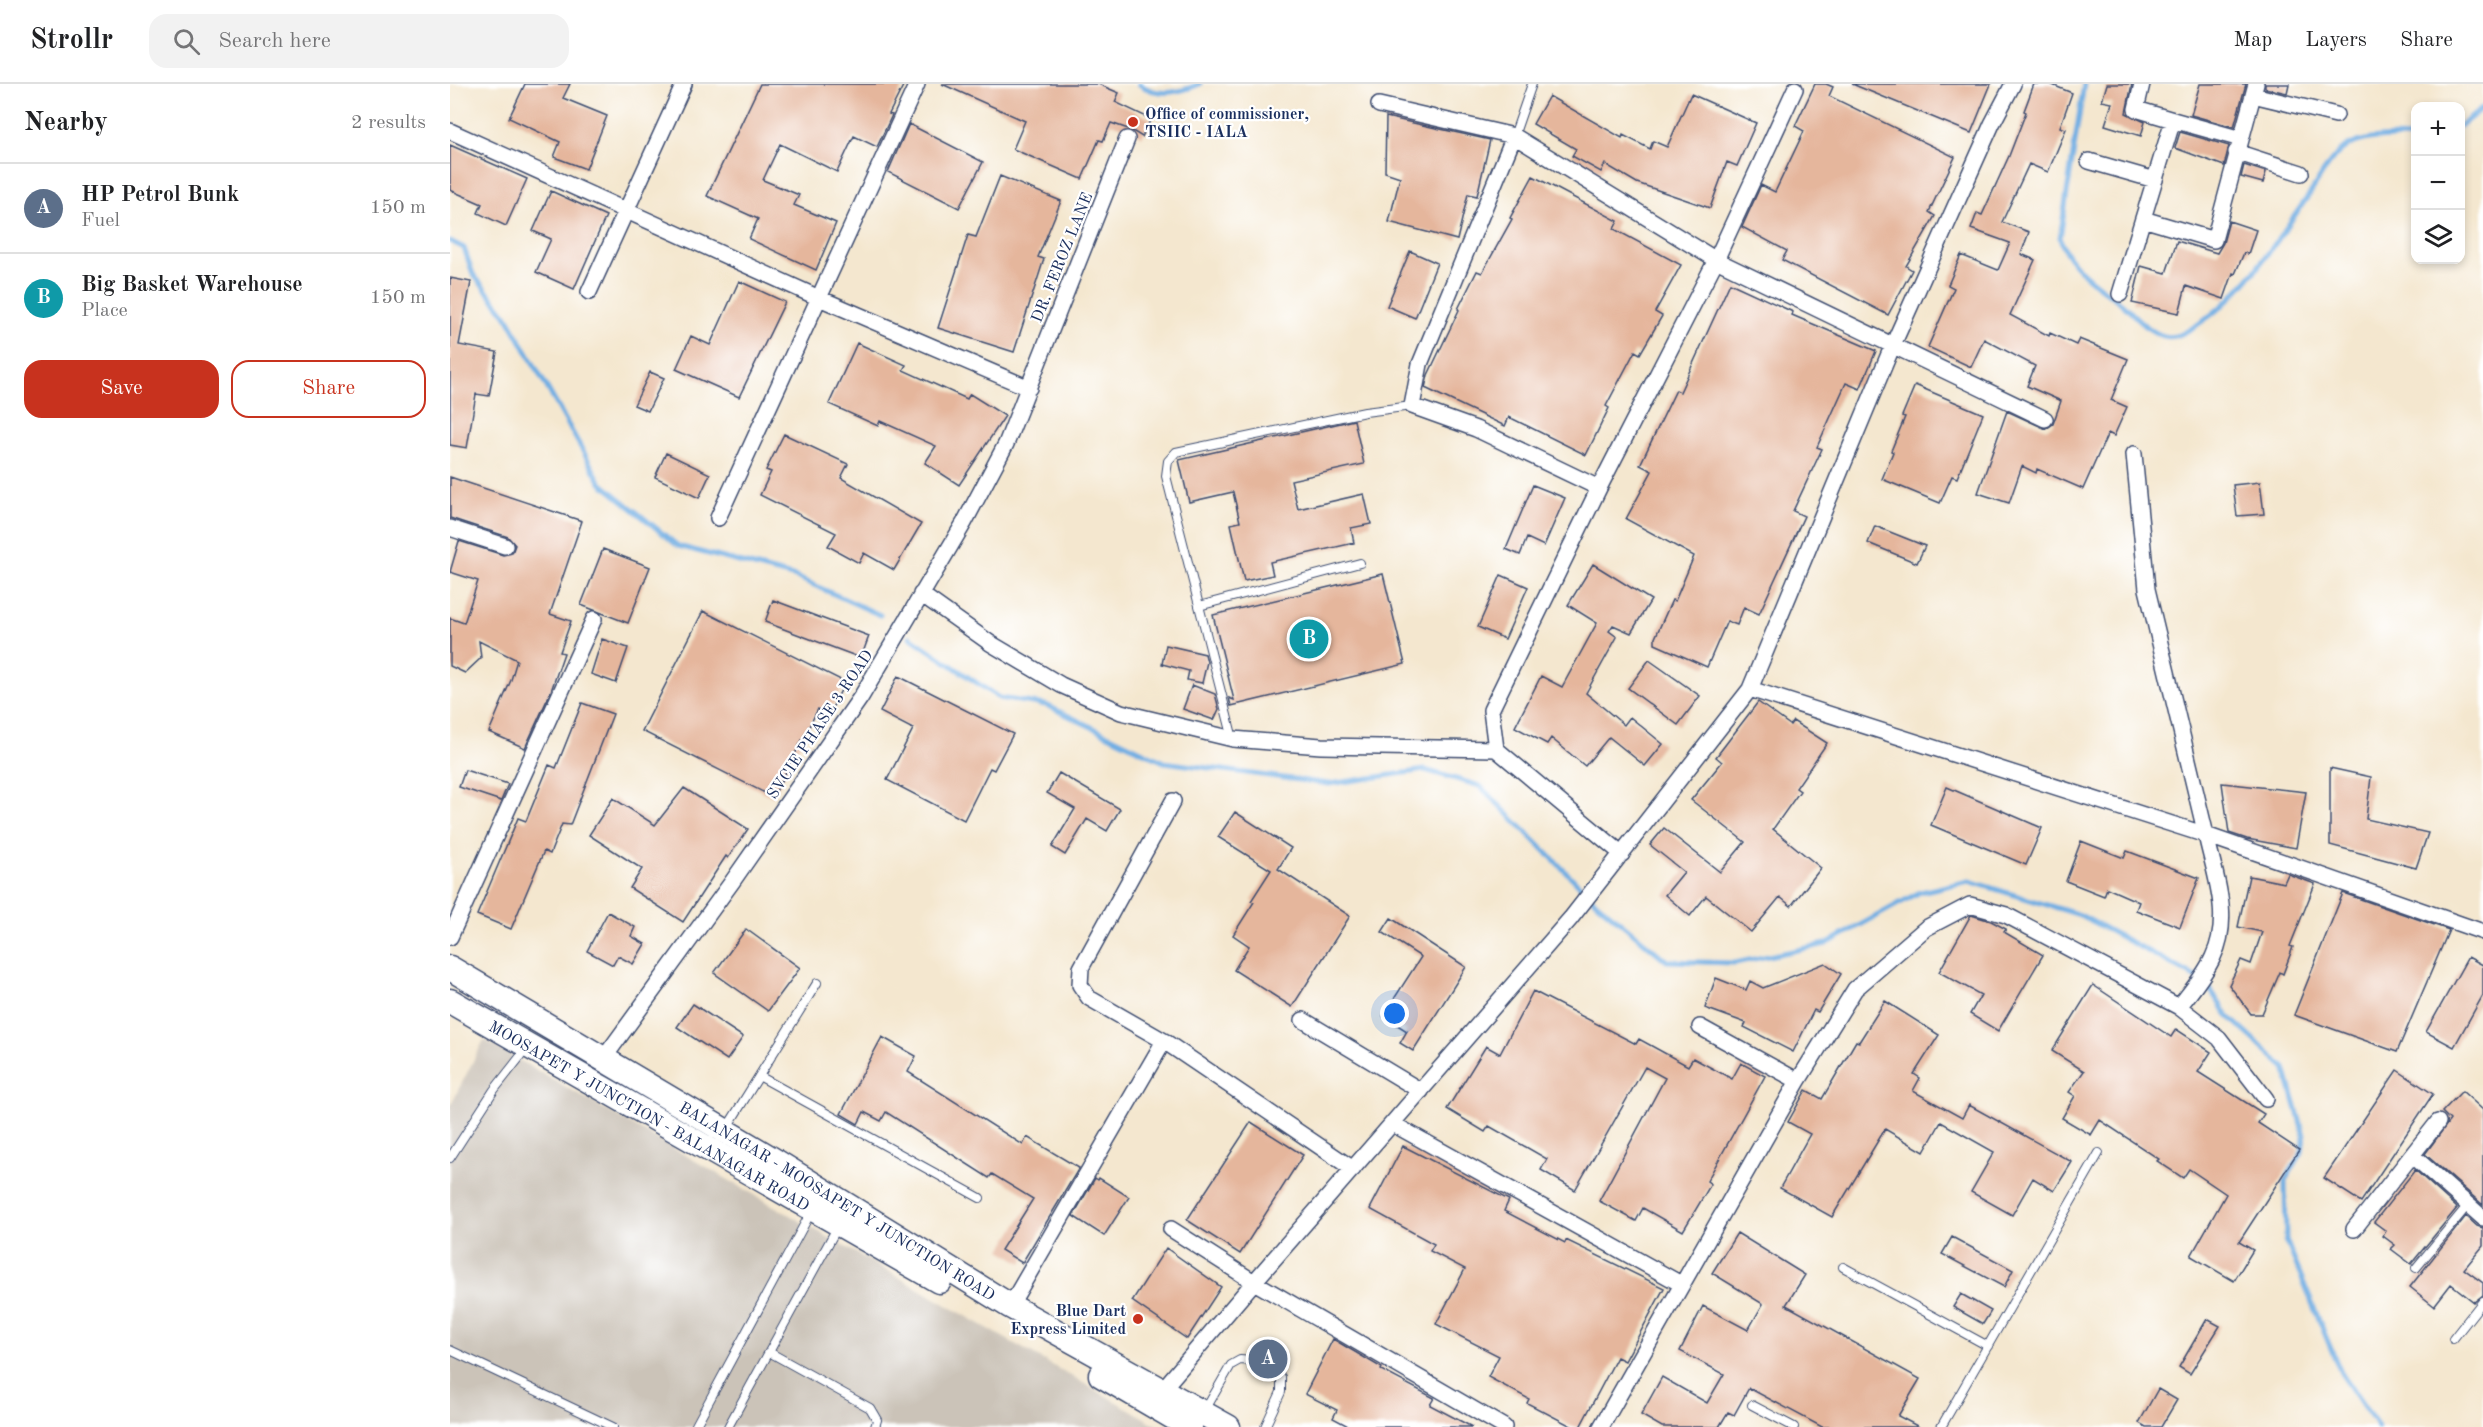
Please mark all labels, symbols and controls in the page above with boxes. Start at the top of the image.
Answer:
search box [149,14,569,68]
icon: search [170,25,203,58]
text: Strollr [30,27,113,55]
text: Search here [218,30,331,52]
text: Map [2233,30,2272,51]
text: Layers [2305,30,2367,51]
text: Share [2400,30,2453,51]
map controls [2411,102,2465,264]
button: + [2411,102,2465,156]
place label: Office of commissioner, TSIIC - IALA [1145,107,1309,141]
text: Nearby [24,110,108,136]
text: 2 results [351,113,426,133]
marker: Office of commissioner, TSIIC - IALA [1126,115,1140,129]
button: − [2411,156,2465,210]
text: HP Petrol Bunk [81,184,239,206]
street label: DR. FEROZ LANE [1029,190,1096,325]
text: A [36,198,51,218]
text: 150 m [370,198,426,218]
button: layers [2411,210,2465,264]
text: Fuel [81,211,120,231]
text: Big Basket Warehouse [81,274,303,296]
text: B [36,288,51,308]
text: 150 m [370,288,426,308]
text: Place [81,301,128,321]
button: Save [24,360,219,418]
button: Share [231,360,426,418]
pin: B [1290,616,1328,662]
street label: SVCIE PHASE 3 ROAD [765,648,877,803]
your location [1380,999,1409,1028]
street label: MOOSAPET Y JUNCTION - BALANAGAR ROAD [486,1019,812,1215]
street label: BALANAGAR - MOOSAPET Y JUNCTION ROAD [676,1100,997,1305]
place label: Blue Dart Express Limited [1010,1304,1126,1338]
marker: Blue Dart Express Limited [1131,1312,1145,1326]
pin: A [1248,1336,1288,1382]

